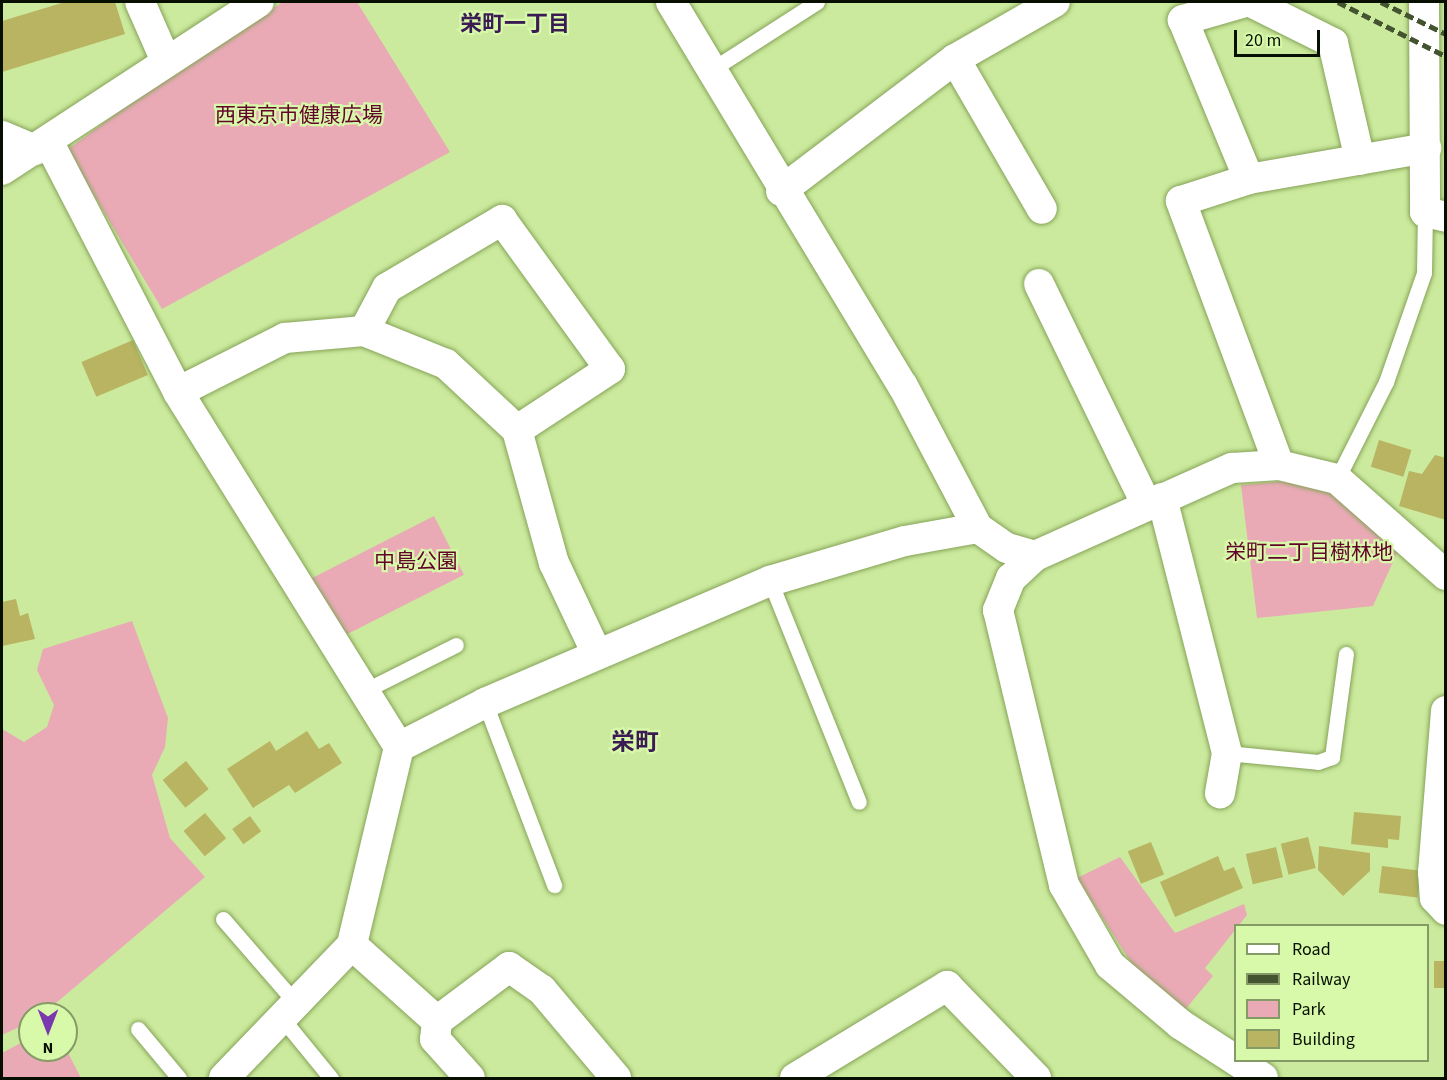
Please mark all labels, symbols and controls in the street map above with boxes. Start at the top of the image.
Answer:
district label: 栄町一丁目 [460,12,570,38]
scale bar [1237,18,1322,56]
text: 20 m [1245,28,1281,53]
park label: 西東京市健康広場 [215,102,383,128]
park label: 栄町二丁目樹林地 [1225,539,1393,565]
park label: 中島公園 [374,548,458,574]
district label: 栄町 [611,729,659,757]
legend [1234,924,1429,1062]
text: Road [1292,937,1331,962]
text: Railway [1292,967,1351,992]
text: Park [1292,997,1326,1022]
north arrow [18,1002,78,1062]
text: Building [1292,1027,1355,1052]
text: N [43,1037,53,1059]

